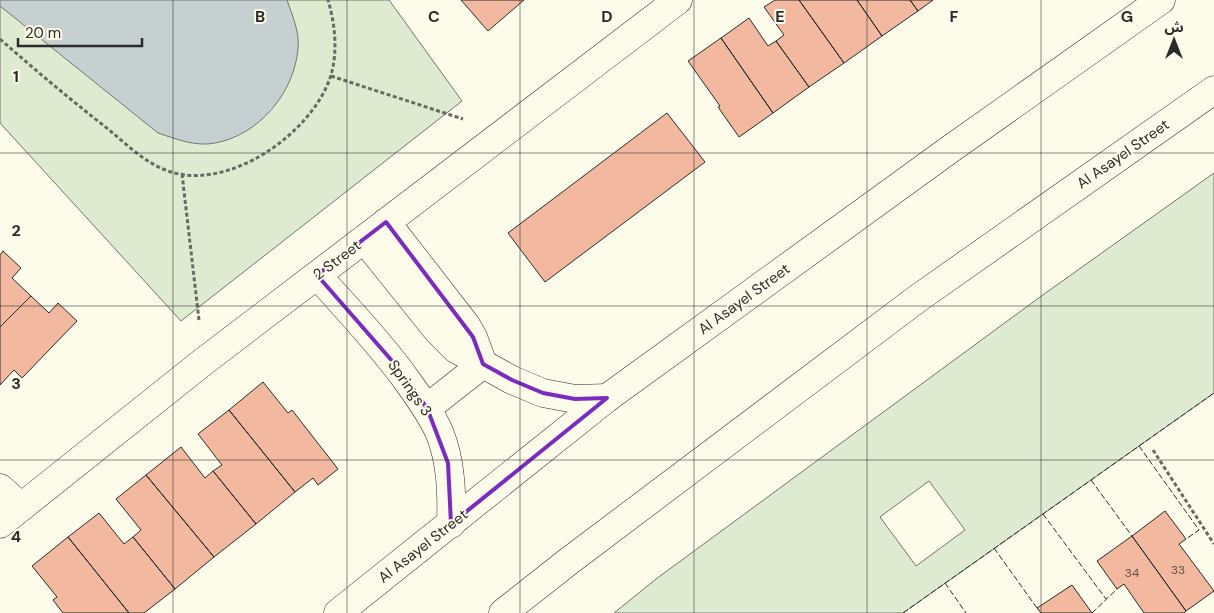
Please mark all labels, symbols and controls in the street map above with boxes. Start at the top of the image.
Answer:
text: B [255,6,265,27]
text: C [428,6,440,27]
text: D [601,6,613,27]
text: E [775,6,785,27]
text: F [950,6,959,27]
text: G [1121,6,1133,27]
scale bar [18,15,141,47]
north arrow [1149,15,1199,65]
text: ش [1164,18,1184,36]
text: 20 m [25,23,61,43]
text: 1 [13,66,19,87]
street label: Al Asayel Street [1073,115,1173,193]
text: 2 [11,220,21,241]
street label: 2 Street [309,235,365,285]
street label: Al Asayel Street [694,259,794,339]
street label: Springs 3 [383,356,437,420]
text: 3 [11,373,21,394]
street label: Al Asayel Street [374,505,472,587]
text: 4 [11,526,21,547]
house number: 33 [1171,562,1185,578]
house number: 34 [1125,565,1139,581]

